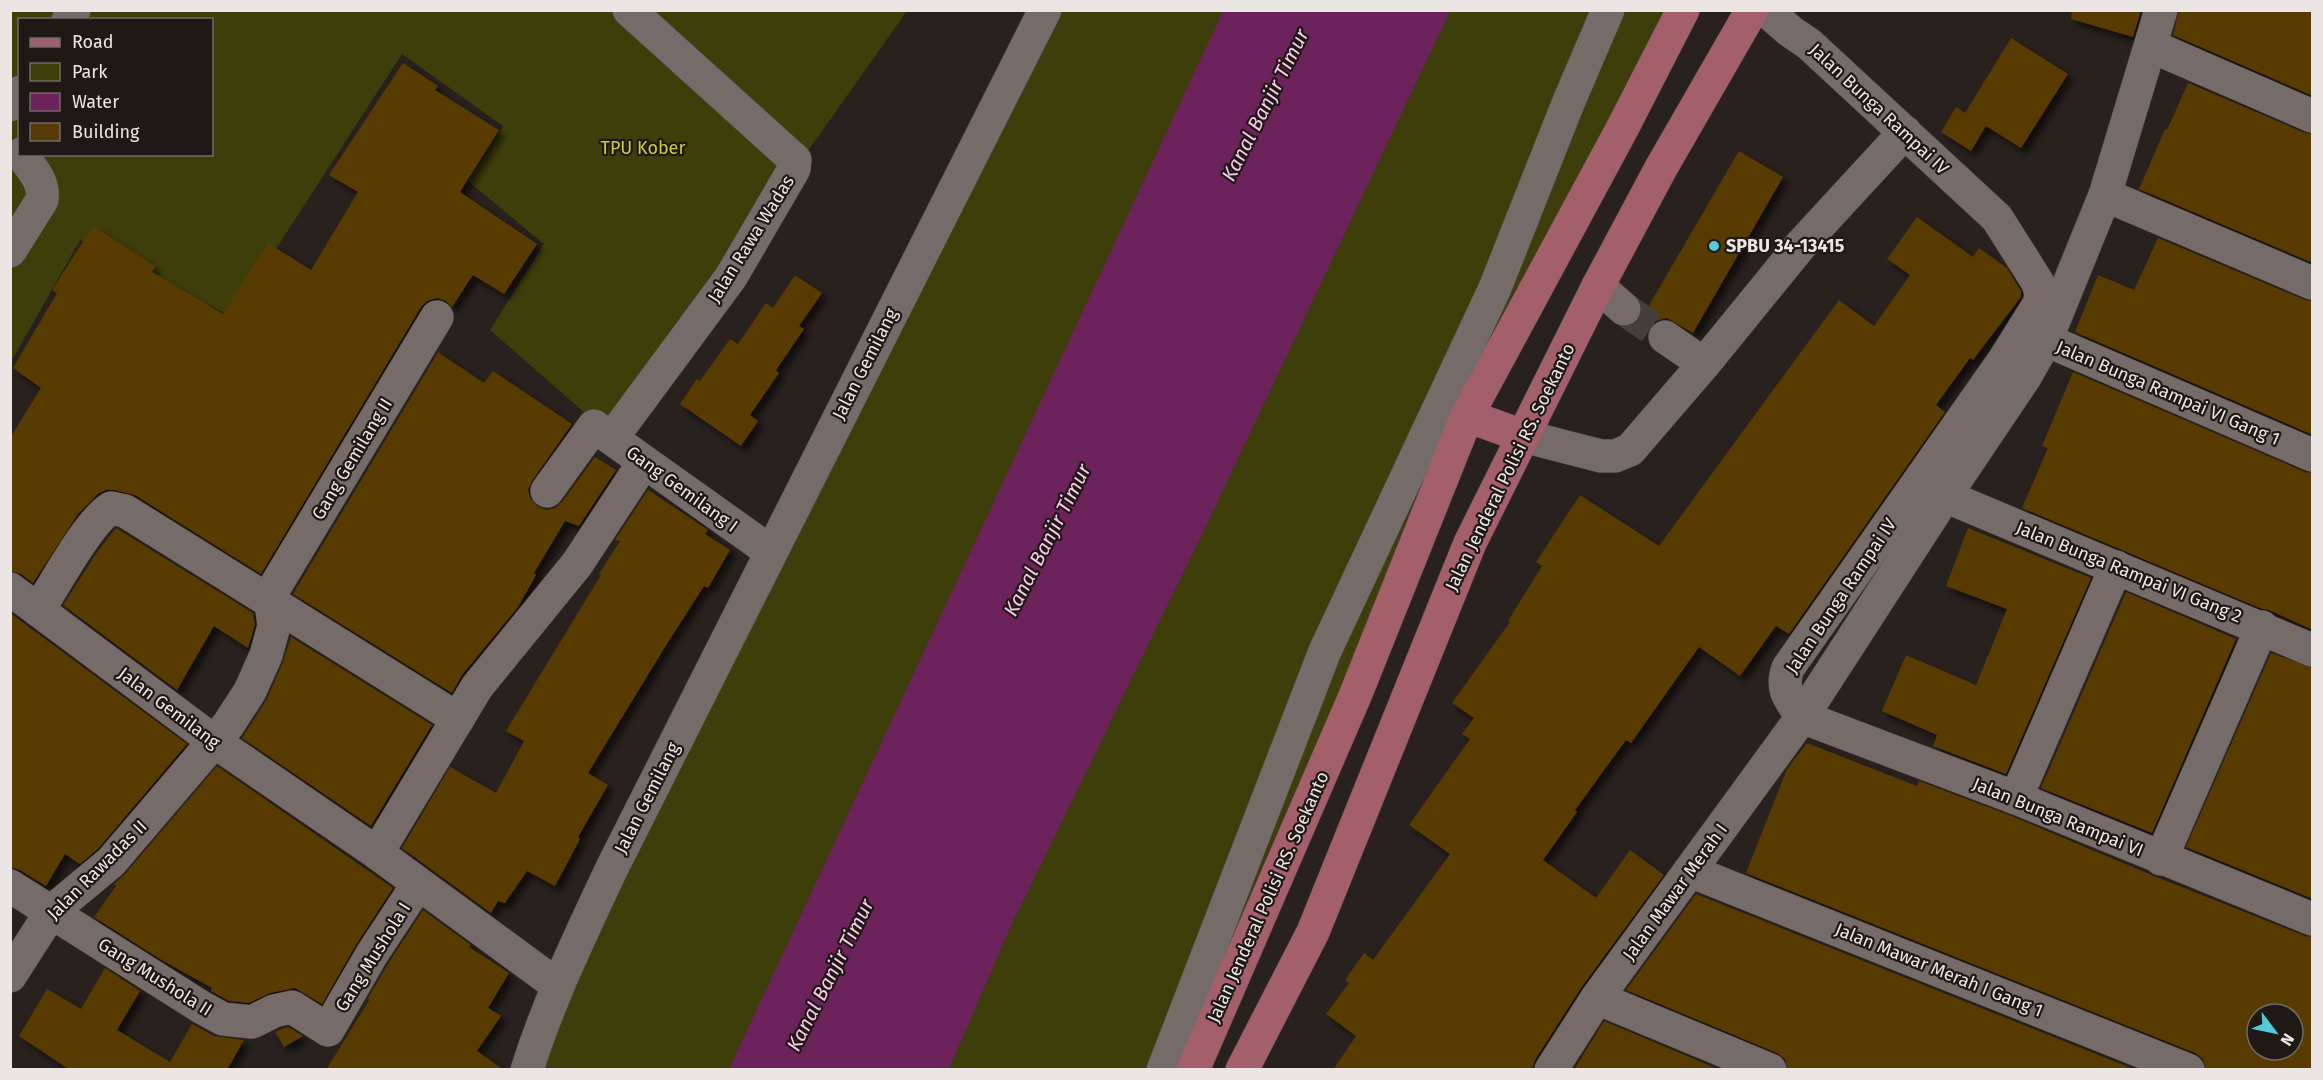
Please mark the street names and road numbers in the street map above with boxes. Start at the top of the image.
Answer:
street label: Jalan Bunga Rampai IV [1805,39,1953,179]
street label: Jalan Rawa Wadas [703,171,799,307]
street label: Jalan Gemilang [828,304,903,423]
street label: Jalan Bunga Rampai VI Gang 1 [2053,336,2283,450]
street label: Jalan Jenderal Polisi RS. Soekanto [1440,340,1580,594]
street label: Gang Gemilang II [307,394,397,524]
street label: Gang Gemilang I [622,441,742,537]
street label: Jalan Bunga Rampai IV [1781,514,1901,678]
street label: Jalan Bunga Rampai VI Gang 2 [2013,516,2245,628]
street label: Jalan Gemilang [114,663,225,754]
street label: Jalan Gemilang [610,738,685,857]
street label: Jalan Jenderal Polisi RS. Soekanto [1203,768,1333,1026]
street label: Jalan Bunga Rampai VI [1969,773,2147,861]
street label: Jalan Rawadas II [42,815,152,925]
street label: Jalan Mawar Merah I [1618,819,1732,965]
street label: Gang Mushola I [331,898,415,1016]
street label: Jalan Mawar Merah I Gang 1 [1832,918,2046,1022]
street label: Gang Mushola II [94,933,216,1021]

